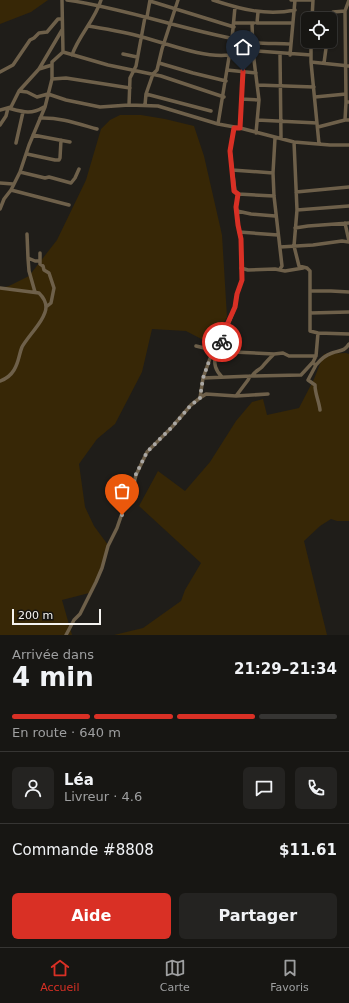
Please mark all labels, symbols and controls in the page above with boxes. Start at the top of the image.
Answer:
map controls [301,12,337,48]
button: locate [301,12,337,48]
pin [226,30,260,71]
icon: home [232,36,254,58]
courier [202,322,242,362]
icon: bike [211,331,233,353]
pin [105,474,139,515]
icon: bag [111,480,133,502]
scale bar [12,607,101,626]
text: 200 m [18,609,53,622]
text: Arrivée dans [12,647,94,662]
text: 21:29–21:34 [234,660,337,678]
text: 4 min [12,662,94,692]
text: En route · 640 m [12,725,121,740]
button: person [12,767,54,809]
button: chat [243,767,285,809]
button: phone [295,767,337,809]
text: Léa [64,771,94,789]
text: Livreur · 4.6 [64,789,142,804]
text: Commande #8808 [12,841,154,859]
text: $11.61 [279,841,337,859]
button: Aide [12,893,171,939]
button: Partager [179,893,337,939]
tab: Accueil [40,957,79,994]
tab: Carte [160,957,190,994]
tab: Favoris [270,957,309,994]

